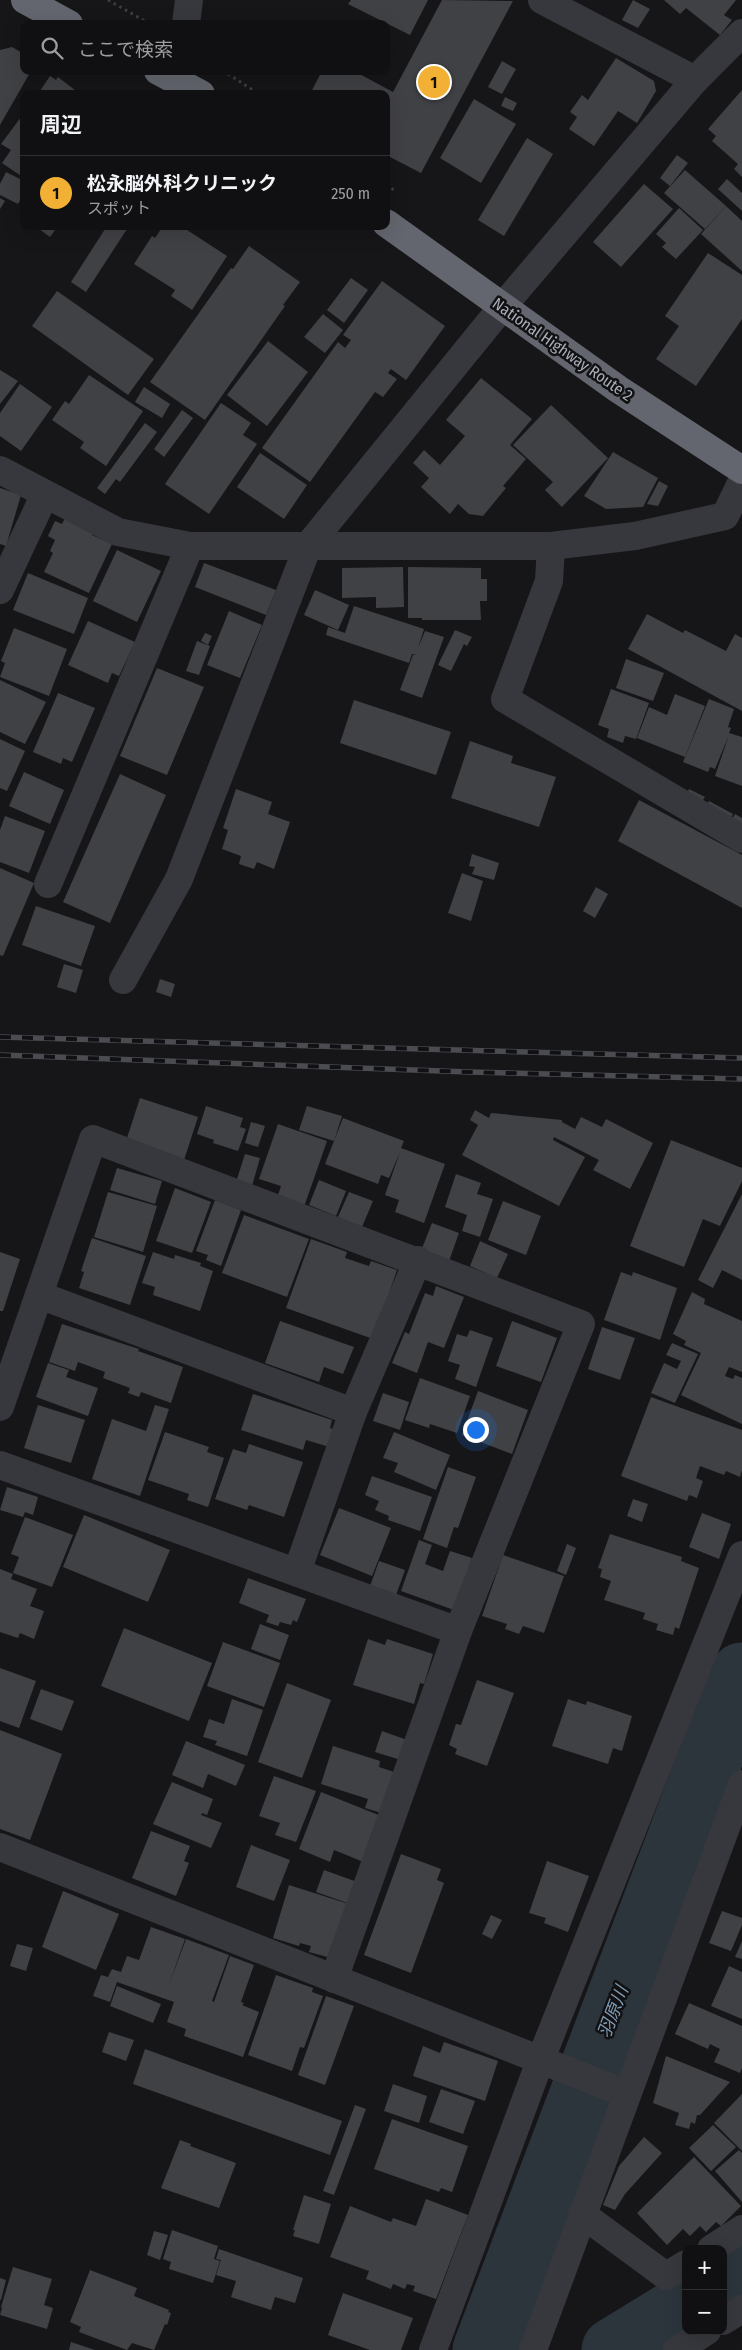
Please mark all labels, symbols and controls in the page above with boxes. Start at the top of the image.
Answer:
search box [20,20,390,75]
icon: search [38,34,66,62]
text: ここで検索 [78,38,173,61]
pin: 1 [418,63,450,101]
text: 周辺 [40,112,82,138]
text: 松永脳外科クリニック [87,172,277,195]
text: 1 [53,184,59,203]
text: 250 m [331,184,370,203]
text: スポット [87,199,151,218]
street label: National Highway Route 2 [489,294,636,405]
your location [463,1417,489,1443]
water label: 羽原川 [593,1981,634,2041]
map controls [682,2245,727,2335]
button: + [682,2245,727,2290]
button: − [682,2290,727,2335]

